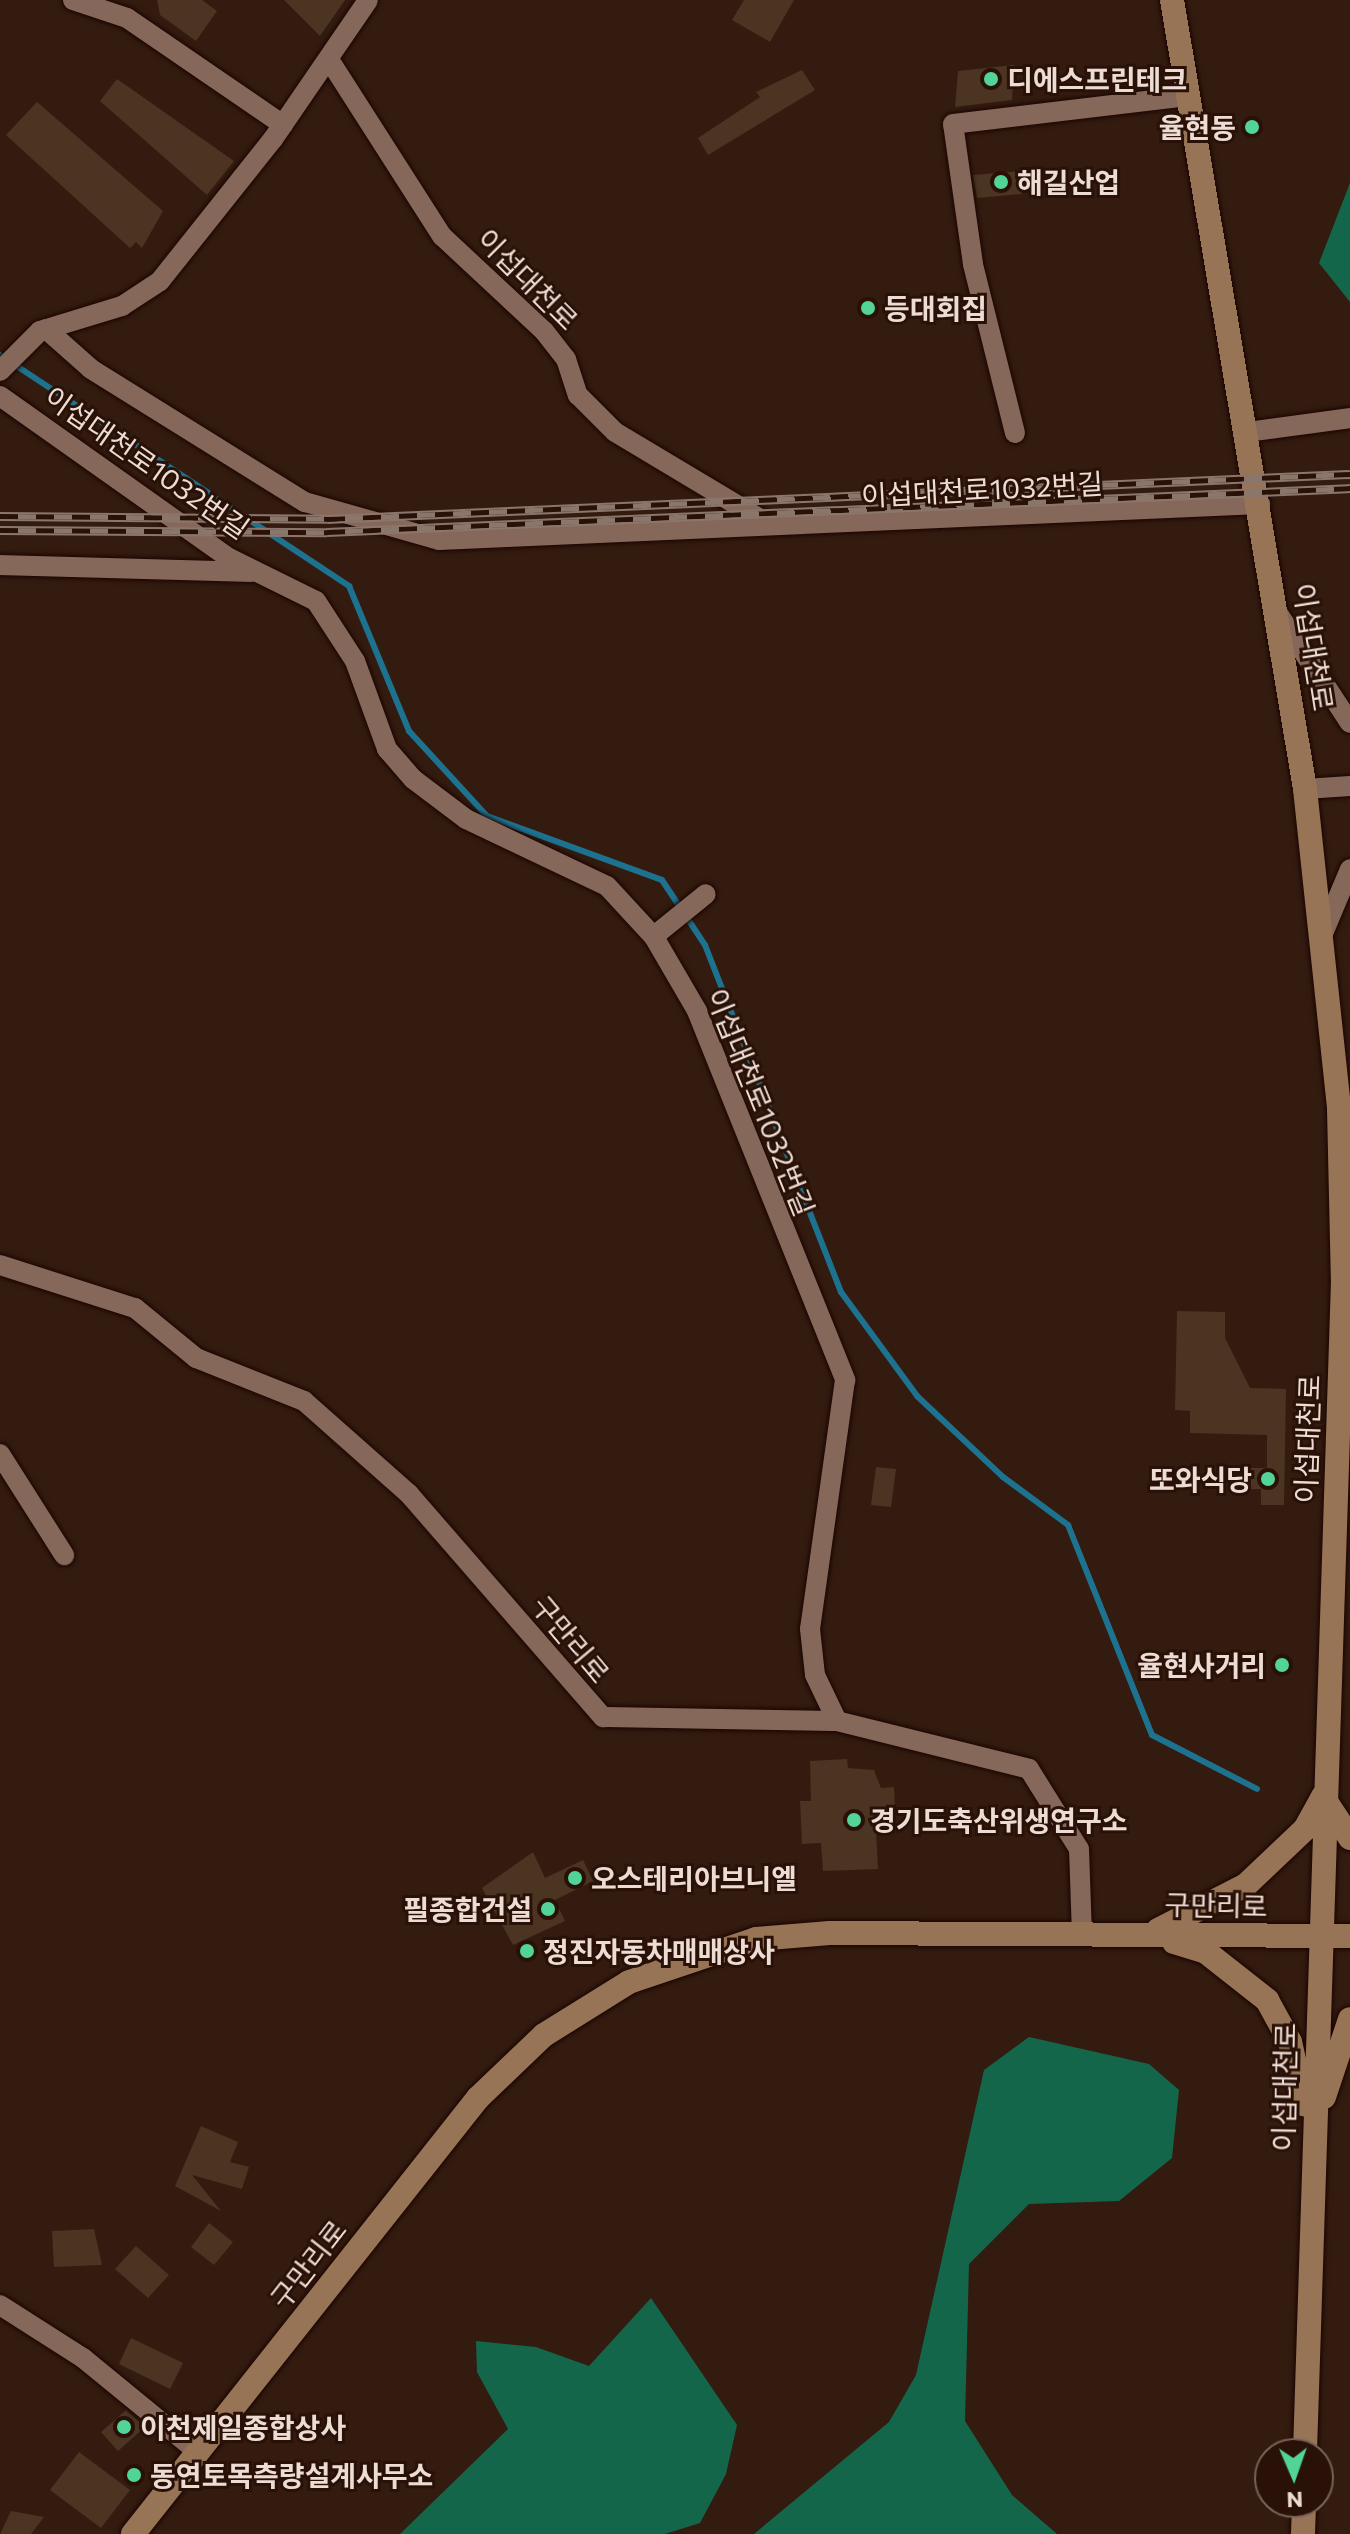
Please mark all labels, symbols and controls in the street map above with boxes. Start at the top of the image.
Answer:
place label: 디에스프린테크 [1007,62,1187,96]
marker: 디에스프린테크 [982,70,1000,88]
place label: 율현동 [1159,110,1236,144]
marker: 율현동 [1243,118,1261,136]
place label: 해길산업 [1017,165,1120,199]
marker: 해길산업 [992,173,1010,191]
street label: 이섭대천로 [471,222,585,336]
place label: 등대회집 [884,291,987,325]
marker: 등대회집 [859,299,877,317]
street label: 이섭대천로1032번길 [38,379,256,545]
street label: 이섭대천로1032번길 [860,466,1104,512]
street label: 이섭대천로 [1287,581,1341,713]
street label: 이섭대천로1032번길 [700,984,822,1220]
street label: 이섭대천로 [1288,1374,1326,1504]
place label: 또와식당 [1149,1462,1252,1496]
marker: 또와식당 [1259,1470,1277,1488]
street label: 구만리로 [525,1589,617,1689]
place label: 율현사거리 [1137,1648,1266,1682]
marker: 율현사거리 [1273,1656,1291,1674]
place label: 경기도축산위생연구소 [870,1803,1128,1837]
marker: 경기도축산위생연구소 [845,1811,863,1829]
place label: 오스테리아브니엘 [591,1861,797,1895]
marker: 오스테리아브니엘 [566,1869,584,1887]
street label: 구만리로 [1164,1887,1268,1923]
place label: 필종합건설 [403,1892,532,1926]
marker: 필종합건설 [539,1900,557,1918]
place label: 정진자동차매매상사 [543,1934,775,1968]
marker: 정진자동차매매상사 [518,1942,536,1960]
street label: 이섭대천로 [1266,2022,1302,2152]
street label: 구만리로 [263,2213,353,2315]
place label: 이천제일종합상사 [140,2410,346,2444]
marker: 이천제일종합상사 [115,2418,133,2436]
north arrow [1254,2438,1334,2518]
place label: 동연토목측량설계사무소 [150,2458,433,2492]
marker: 동연토목측량설계사무소 [125,2466,143,2484]
text: N [1286,2487,1304,2514]

